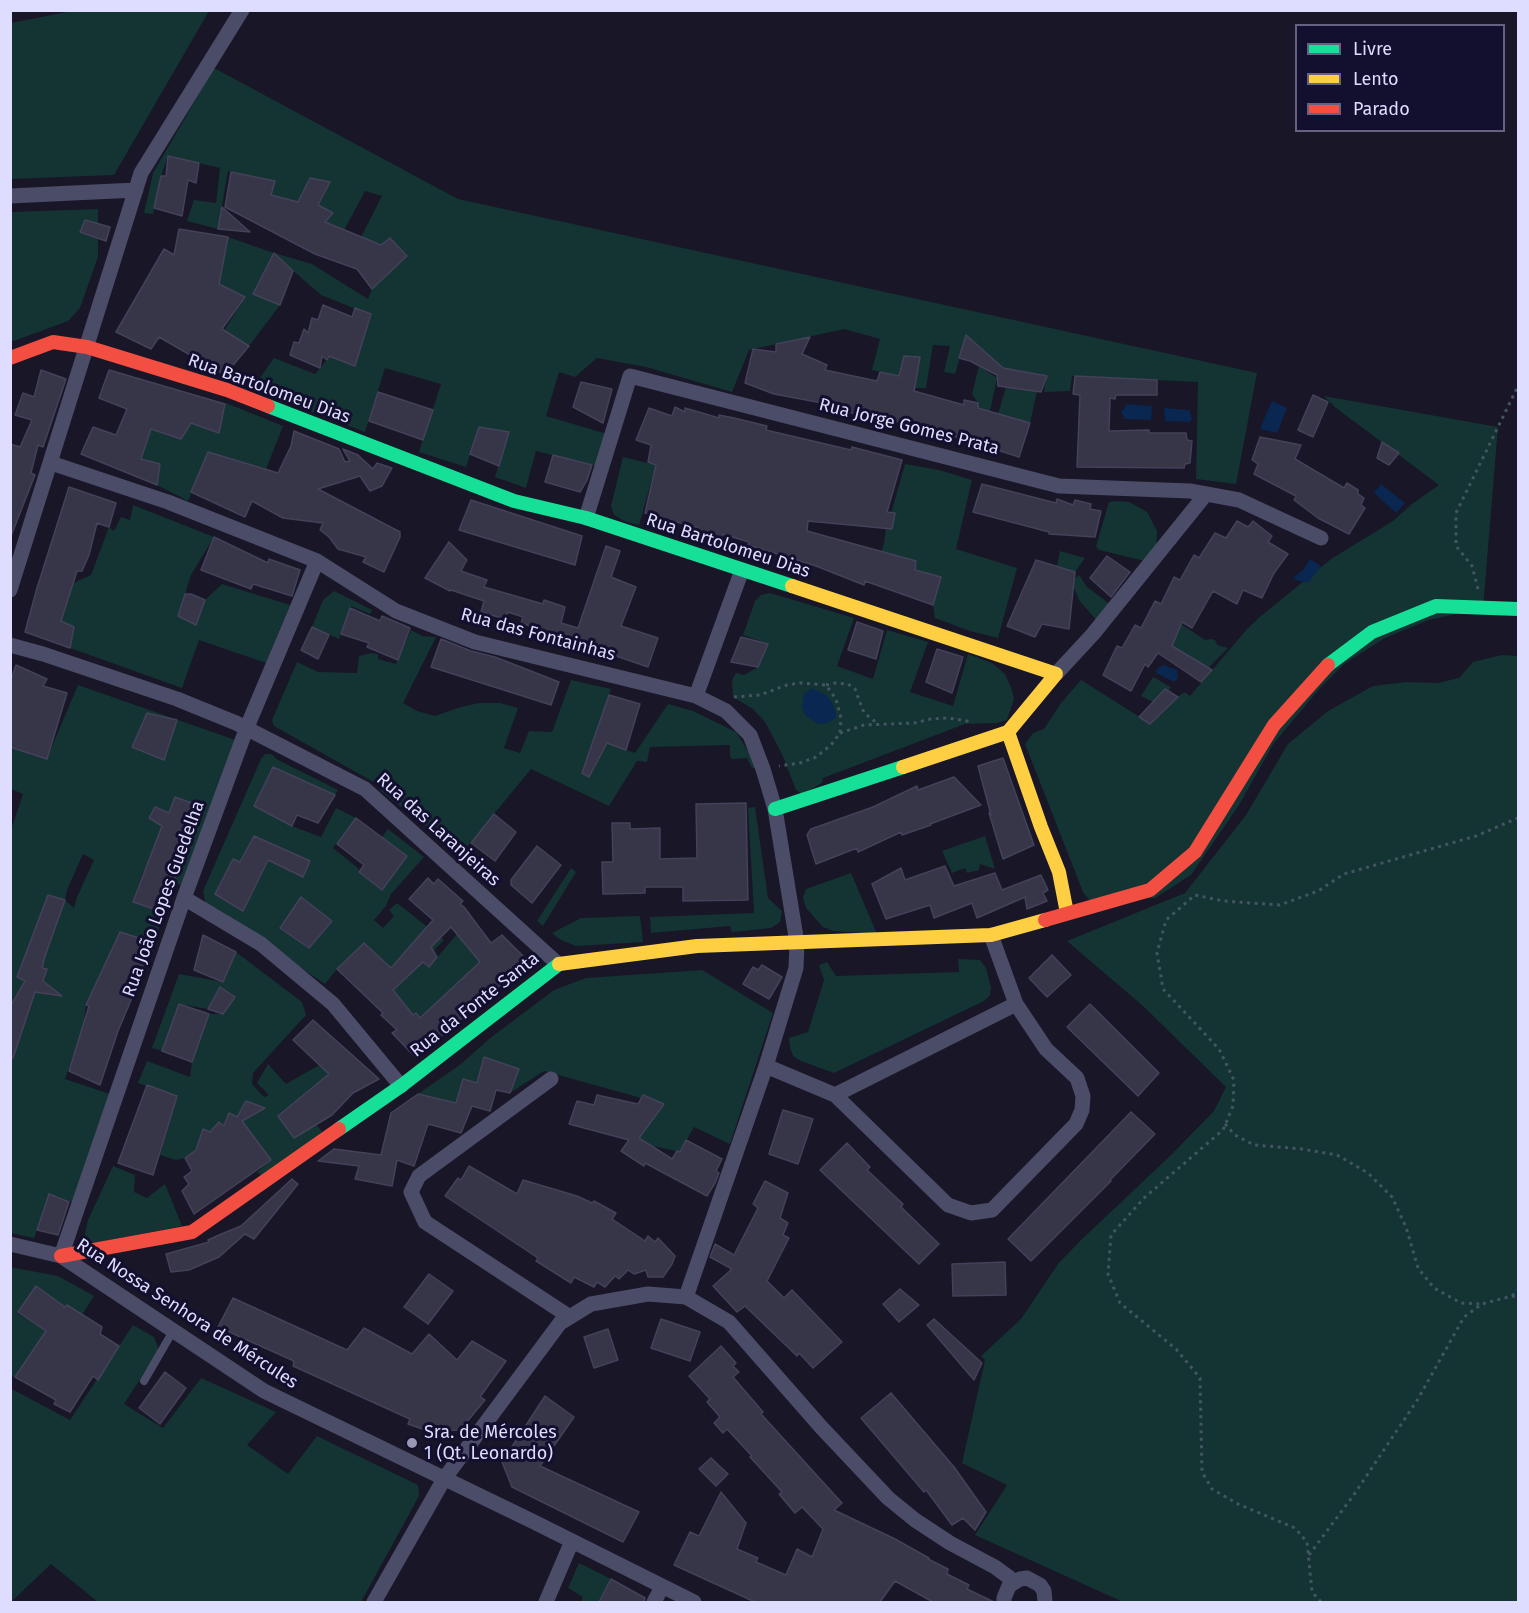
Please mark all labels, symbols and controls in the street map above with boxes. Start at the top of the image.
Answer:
legend [1295,24,1505,132]
text: Livre [1353,38,1392,60]
text: Lento [1353,68,1399,90]
text: Parado [1353,98,1410,120]
street label: Rua Bartolomeu Dias [185,350,353,428]
street label: Rua Jorge Gomes Prata [817,394,1001,460]
street label: Rua Bartolomeu Dias [643,509,813,583]
street label: Rua das Fontainhas [458,604,618,666]
street label: Rua das Laranjeiras [372,769,504,891]
street label: Rua João Lopes Guedelha [118,798,210,1000]
street label: Rua da Fonte Santa [406,948,544,1062]
street label: Rua Nossa Senhora de Mércules [72,1234,302,1394]
place label: Sra. de Mércoles 1 (Qt. Leonardo) [424,1422,557,1464]
marker: Sra. de Mércoles 1 (Qt. Leonardo) [405,1436,419,1450]

